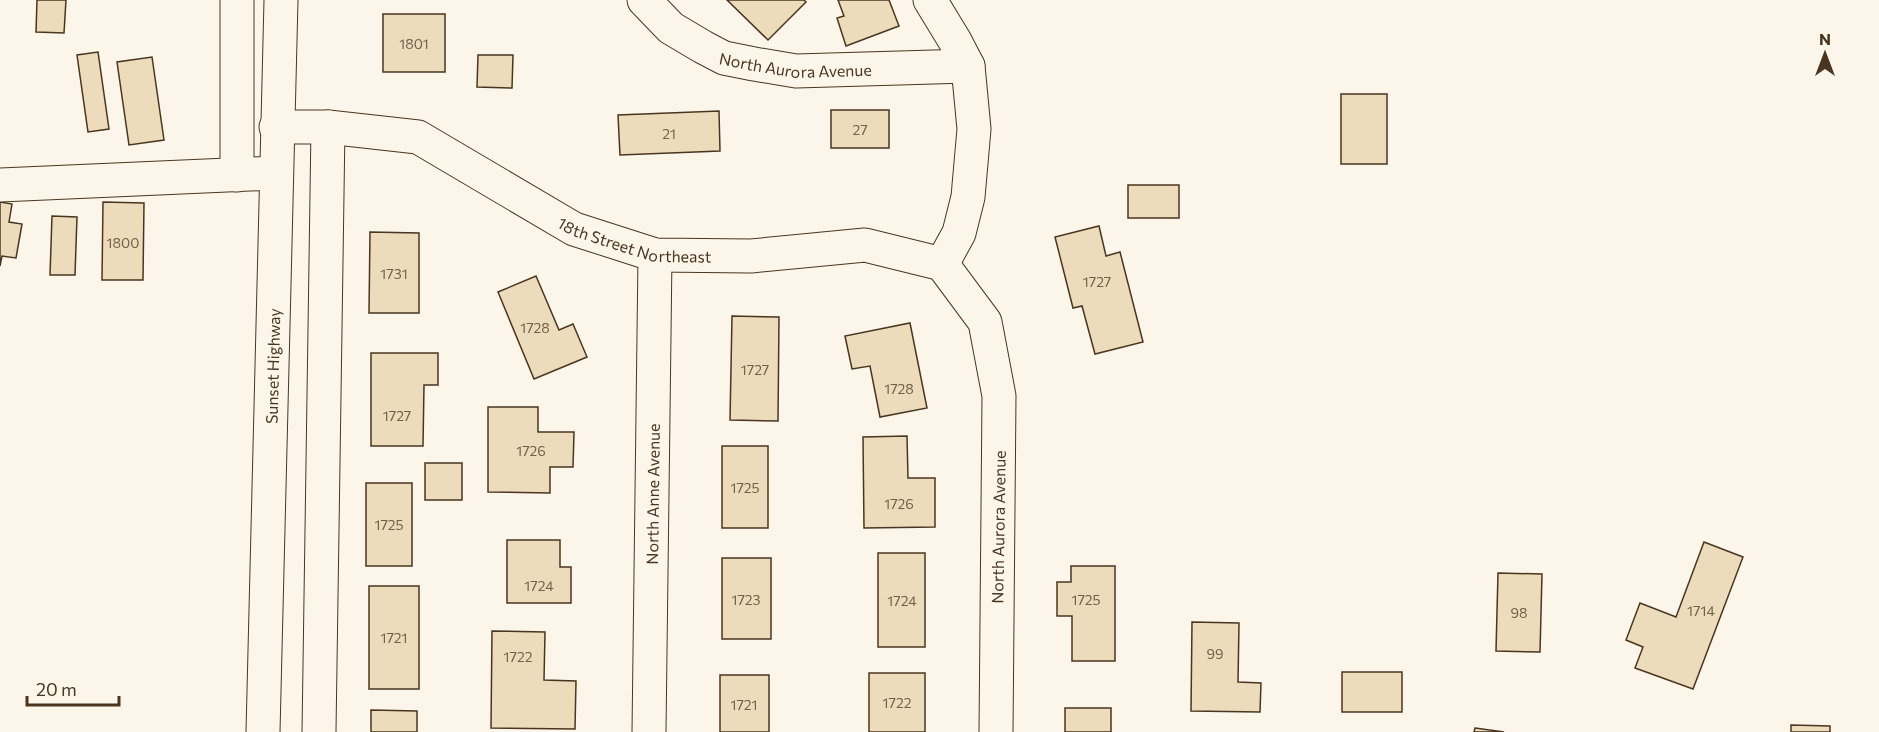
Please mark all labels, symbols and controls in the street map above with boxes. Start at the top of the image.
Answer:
north arrow [1795,24,1855,84]
text: N [1819,29,1831,48]
house number: 1801 [399,35,429,52]
street label: North Aurora Avenue [718,48,872,81]
house number: 27 [852,121,868,138]
house number: 21 [662,125,676,142]
street label: 18th Street Northeast [555,212,712,265]
house number: 1800 [107,234,139,251]
house number: 1731 [380,265,408,282]
house number: 1727 [1083,273,1111,290]
street label: Sunset Highway [261,308,283,424]
house number: 1728 [520,319,550,336]
house number: 1727 [741,361,769,378]
house number: 1728 [884,380,914,397]
house number: 1727 [383,407,411,424]
street label: North Anne Avenue [642,423,662,565]
house number: 1726 [516,442,546,459]
street label: North Aurora Avenue [987,450,1009,604]
house number: 1725 [730,479,760,496]
house number: 1726 [884,495,914,512]
house number: 1725 [374,516,404,533]
house number: 1724 [524,577,554,594]
house number: 1723 [731,591,761,608]
house number: 1725 [1071,591,1101,608]
house number: 1724 [887,592,917,609]
house number: 1714 [1687,602,1715,619]
house number: 98 [1511,604,1528,621]
house number: 1721 [380,629,408,646]
house number: 99 [1207,645,1224,662]
house number: 1722 [504,648,533,665]
scale bar [27,669,118,707]
text: 20 m [36,678,77,700]
house number: 1722 [883,694,912,711]
house number: 1721 [730,696,758,713]

